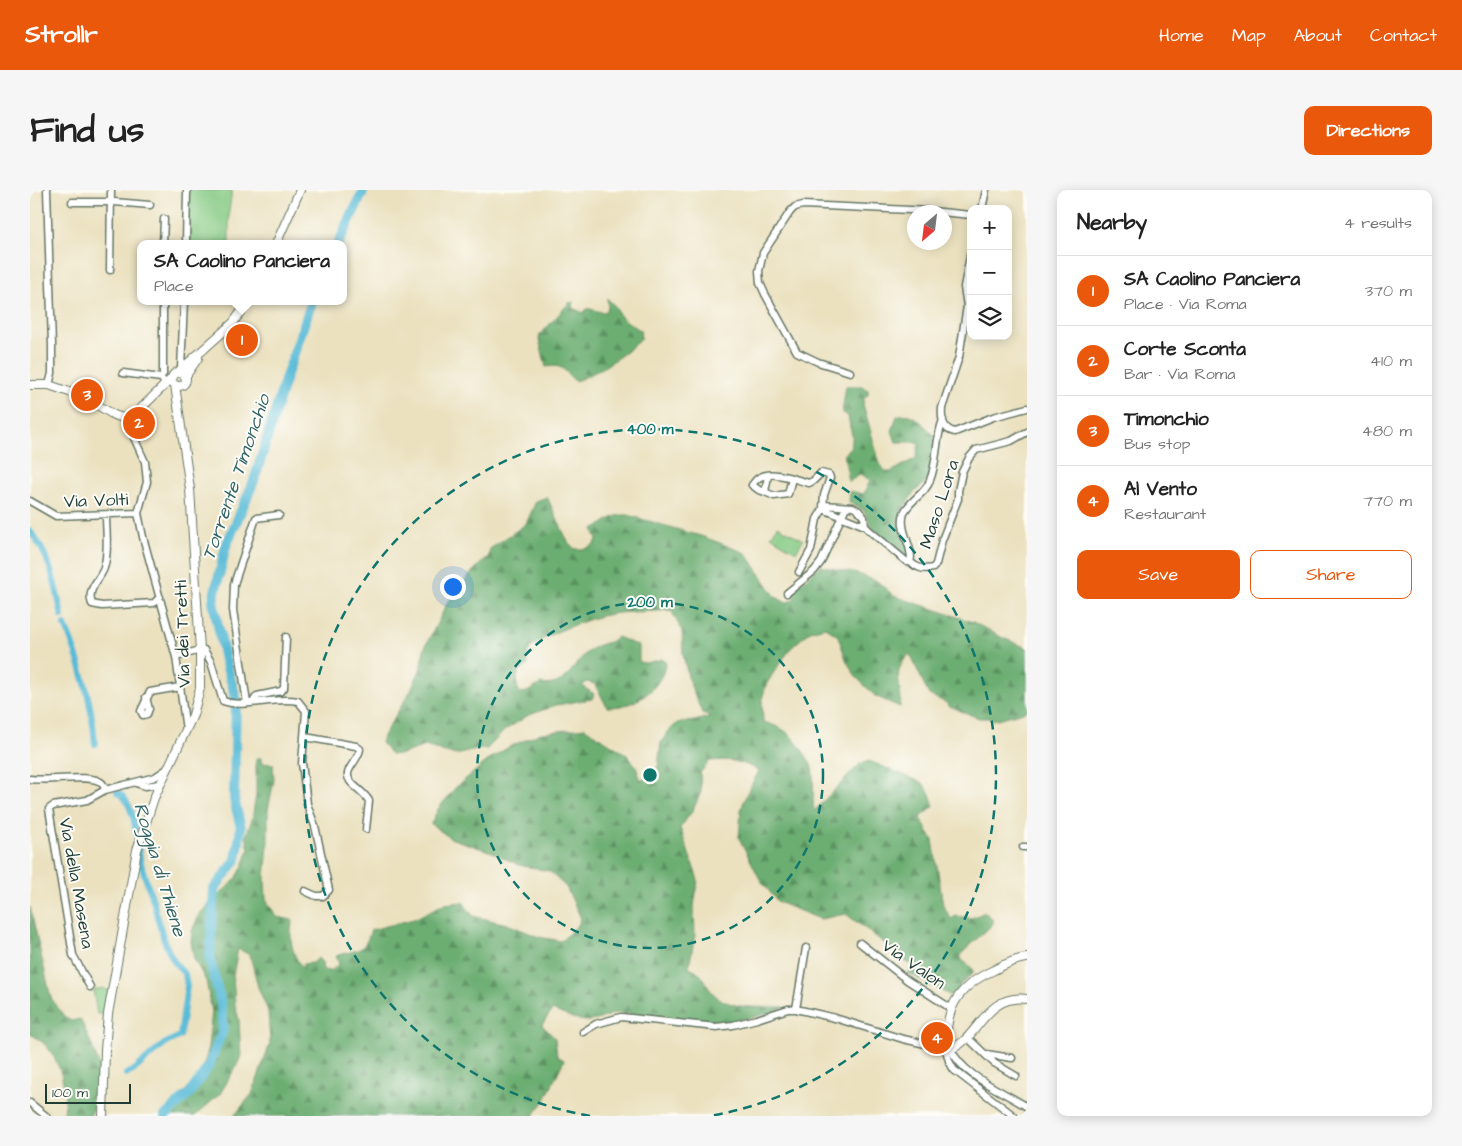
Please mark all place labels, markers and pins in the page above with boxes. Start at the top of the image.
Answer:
pin: 1 [226,321,258,359]
pin: 3 [71,376,103,414]
pin: 2 [123,404,155,442]
centre of rings [641,766,659,784]
pin: 4 [921,1019,953,1057]

